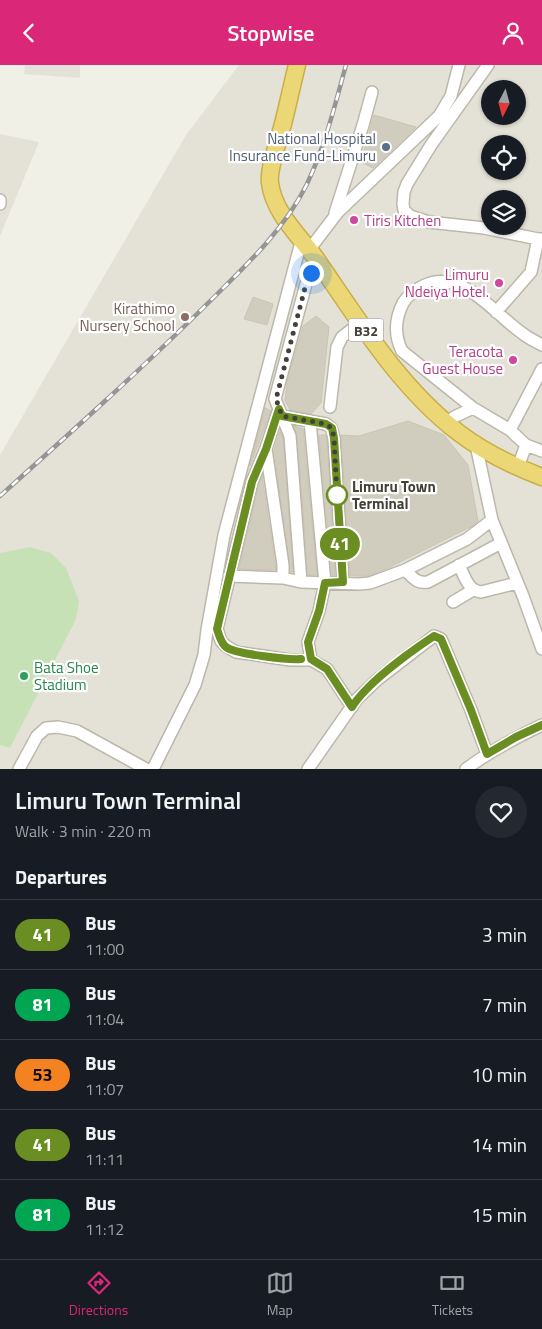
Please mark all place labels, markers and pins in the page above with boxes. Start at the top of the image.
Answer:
place label: National Hospital Insurance Fund-Limuru [229,127,376,167]
marker: National Hospital Insurance Fund-Limuru [380,141,392,153]
place label: Tiris Kitchen [364,209,441,232]
marker: Tiris Kitchen [348,214,360,226]
place label: Limuru Ndeiya Hotel. [405,263,489,303]
marker: Limuru Ndeiya Hotel. [493,277,505,289]
place label: Kirathimo Nursery School [79,297,175,337]
marker: Kirathimo Nursery School [179,311,191,323]
place label: Teracota Guest House [422,340,503,380]
marker: Teracota Guest House [507,354,519,366]
place label: Limuru Town Terminal [352,475,436,515]
marker: Limuru Town Terminal [326,484,348,506]
place label: Bata Shoe Stadium [34,656,99,696]
marker: Bata Shoe Stadium [18,670,30,682]

